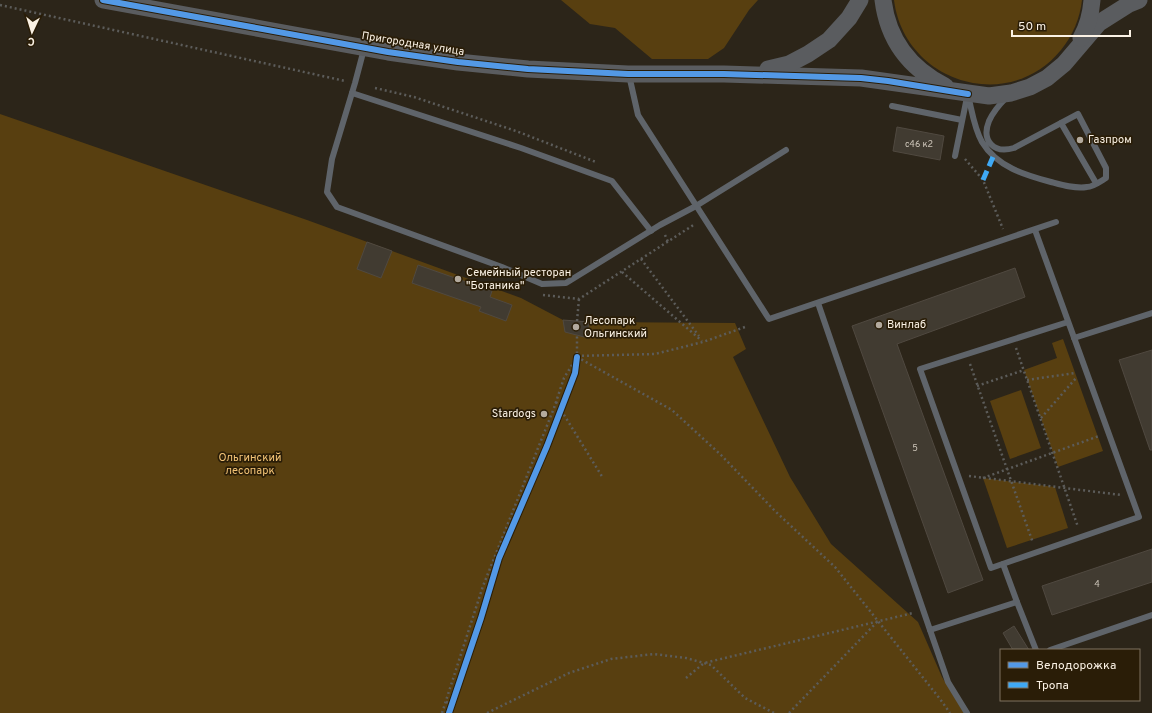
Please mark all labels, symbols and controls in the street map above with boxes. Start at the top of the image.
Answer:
north arrow [12,12,52,52]
scale bar [1012,12,1130,38]
text: 50 m [1018,19,1046,35]
street label: Пригородная улица [361,29,466,59]
text: С [27,34,35,48]
place label: Газпром [1088,133,1132,147]
marker: Газпром [1075,135,1085,145]
house number: с46 к2 [905,139,933,150]
place label: Семейный ресторан "Ботаника" [466,266,571,293]
marker: Семейный ресторан "Ботаника" [453,274,463,284]
place label: Лесопарк Ольгинский [584,314,647,341]
place label: Винлаб [887,318,926,332]
marker: Винлаб [874,320,884,330]
marker: Лесопарк Ольгинский [571,322,581,332]
place label: Stardogs [492,407,536,421]
marker: Stardogs [539,409,549,419]
house number: 5 [912,443,918,454]
park label: Ольгинский лесопарк [219,451,281,478]
house number: 4 [1094,579,1100,590]
legend [1000,649,1140,701]
text: Велодорожка [1036,658,1116,674]
text: Тропа [1036,678,1069,694]

